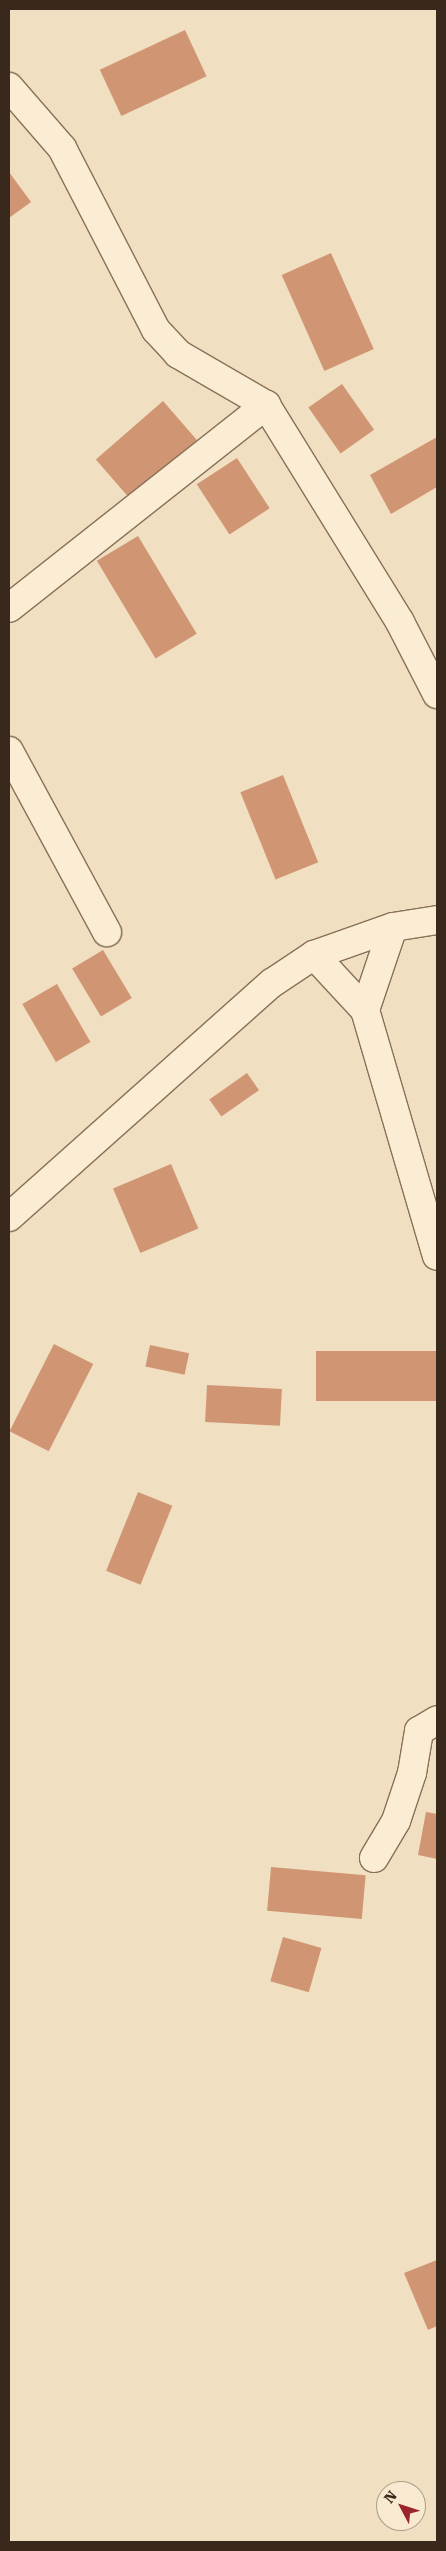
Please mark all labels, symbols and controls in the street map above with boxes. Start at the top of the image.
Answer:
north arrow [376,2481,426,2531]
text: N [381,2488,400,2506]

